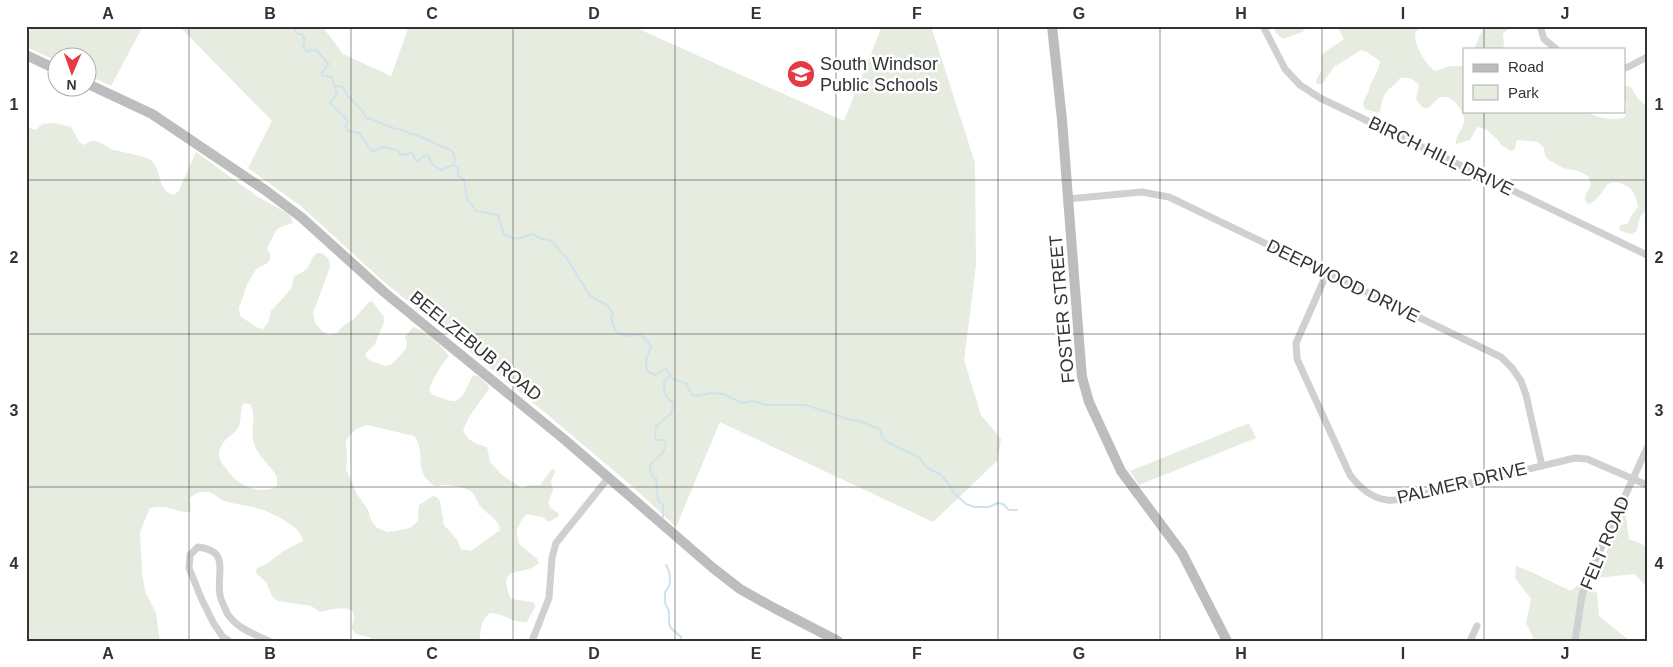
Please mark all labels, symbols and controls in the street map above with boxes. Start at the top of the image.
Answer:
text: A [102,5,114,22]
text: B [264,5,276,22]
text: C [426,5,438,22]
text: D [588,5,600,22]
text: E [751,5,762,22]
text: F [912,5,922,22]
text: G [1073,5,1085,22]
text: H [1235,5,1247,22]
text: I [1401,5,1405,22]
text: J [1561,5,1569,22]
north arrow [48,48,98,98]
legend [1463,48,1626,112]
place label: South Windsor Public Schools [820,54,938,95]
text: Road [1508,58,1544,75]
school or university icon: South Windsor Public Schools [786,59,816,89]
text: N [66,77,77,93]
text: Park [1508,84,1539,101]
text: 1 [10,96,19,113]
text: 1 [1655,96,1664,113]
street label: BIRCH HILL DRIVE [1365,112,1517,200]
street label: FOSTER STREET [1046,234,1078,384]
street label: DEEPWOOD DRIVE [1264,235,1422,327]
text: 2 [10,249,19,266]
text: 2 [1655,249,1664,266]
street label: BEELZEBUB ROAD [406,287,546,405]
text: 3 [10,402,19,419]
text: 3 [1655,402,1664,419]
street label: PALMER DRIVE [1395,458,1529,508]
street label: FELT ROAD [1576,493,1634,593]
text: 4 [10,555,19,572]
text: 4 [1655,555,1664,572]
text: A [102,645,114,662]
text: B [264,645,276,662]
text: C [426,645,438,662]
text: D [588,645,600,662]
text: E [751,645,762,662]
text: F [912,645,922,662]
text: G [1073,645,1085,662]
text: H [1235,645,1247,662]
text: I [1401,645,1405,662]
text: J [1561,645,1569,662]

